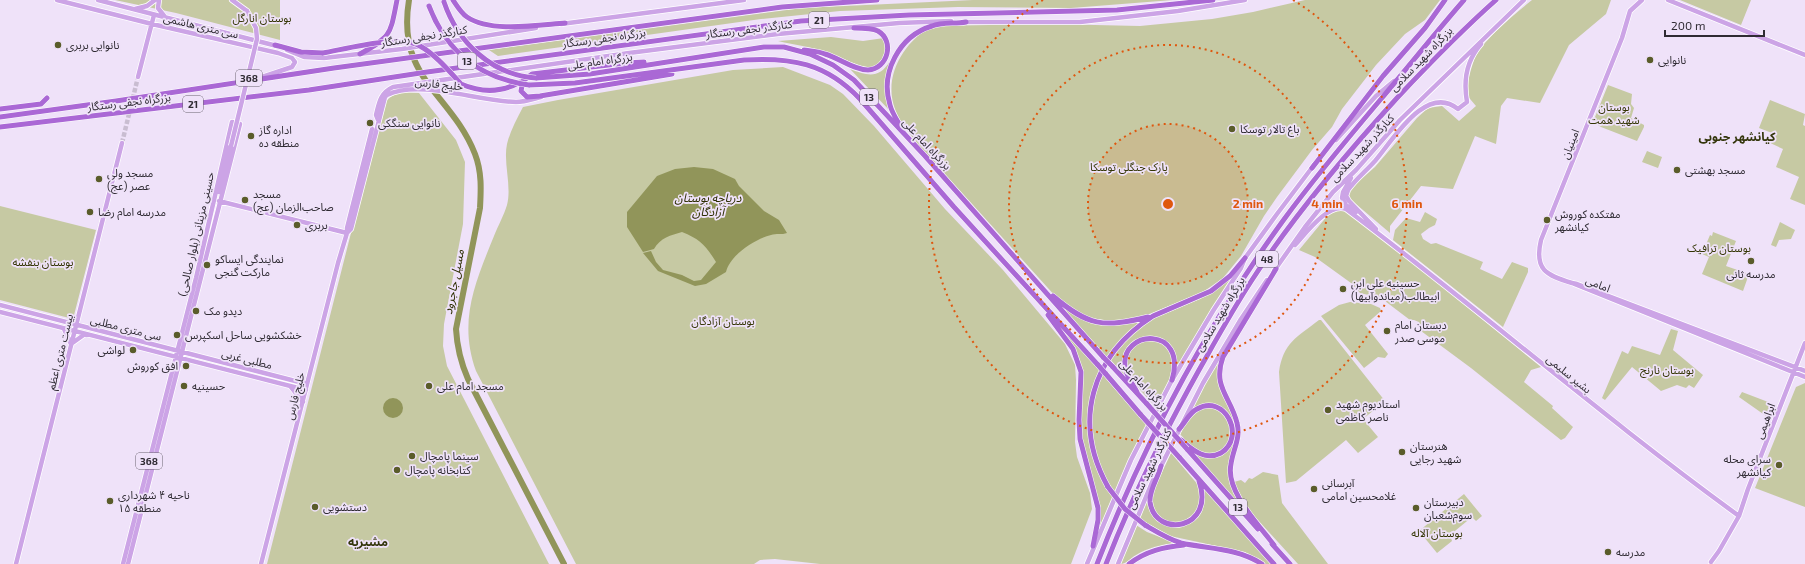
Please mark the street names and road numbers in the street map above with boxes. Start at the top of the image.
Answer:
street label: سی متری هاشمی [162,11,240,42]
road number: 21 [809,12,829,28]
street label: کنارگذر نجفی رستگار [704,17,794,41]
street label: کنارگذر نجفی رستگار [379,22,469,50]
street label: بزرگراه شهید سلامی [1387,24,1456,94]
street label: بزرگراه نجفی رستگار [560,25,647,51]
street label: بزرگراه امام علی [567,50,634,73]
road number: 13 [458,53,476,69]
road number: 368 [236,70,262,86]
street label: خلیج فارس [414,74,464,95]
road number: 13 [860,89,878,105]
street label: بزرگراه نجفی رستگار [85,90,172,114]
road number: 21 [183,96,203,112]
street label: کنارگذر شهید سلامی [1327,111,1397,185]
street label: بزرگراه امام علی [899,115,954,173]
street label: امینیان [1558,127,1582,161]
street label: حسینی مزینانی (بلوار صالحی) [175,170,217,298]
road number: 48 [1256,251,1278,267]
street label: امامی [1584,273,1612,295]
street label: بزرگراه شهید سلامی [1192,274,1248,354]
street label: بیست متری اعظم [44,312,78,392]
street label: سی متری مطلبی [89,312,163,344]
street label: مطلبی غربی [220,346,274,372]
street label: بشیر سلیمی [1544,352,1594,396]
street label: بزرگراه امام علی [1116,356,1171,414]
street label: خلیج فارس [282,370,309,422]
street label: ابراهیمی [1752,401,1778,441]
street label: کنارگذر شهید سلامی [1123,426,1175,511]
road number: 368 [136,453,162,469]
road number: 13 [1229,499,1247,515]

